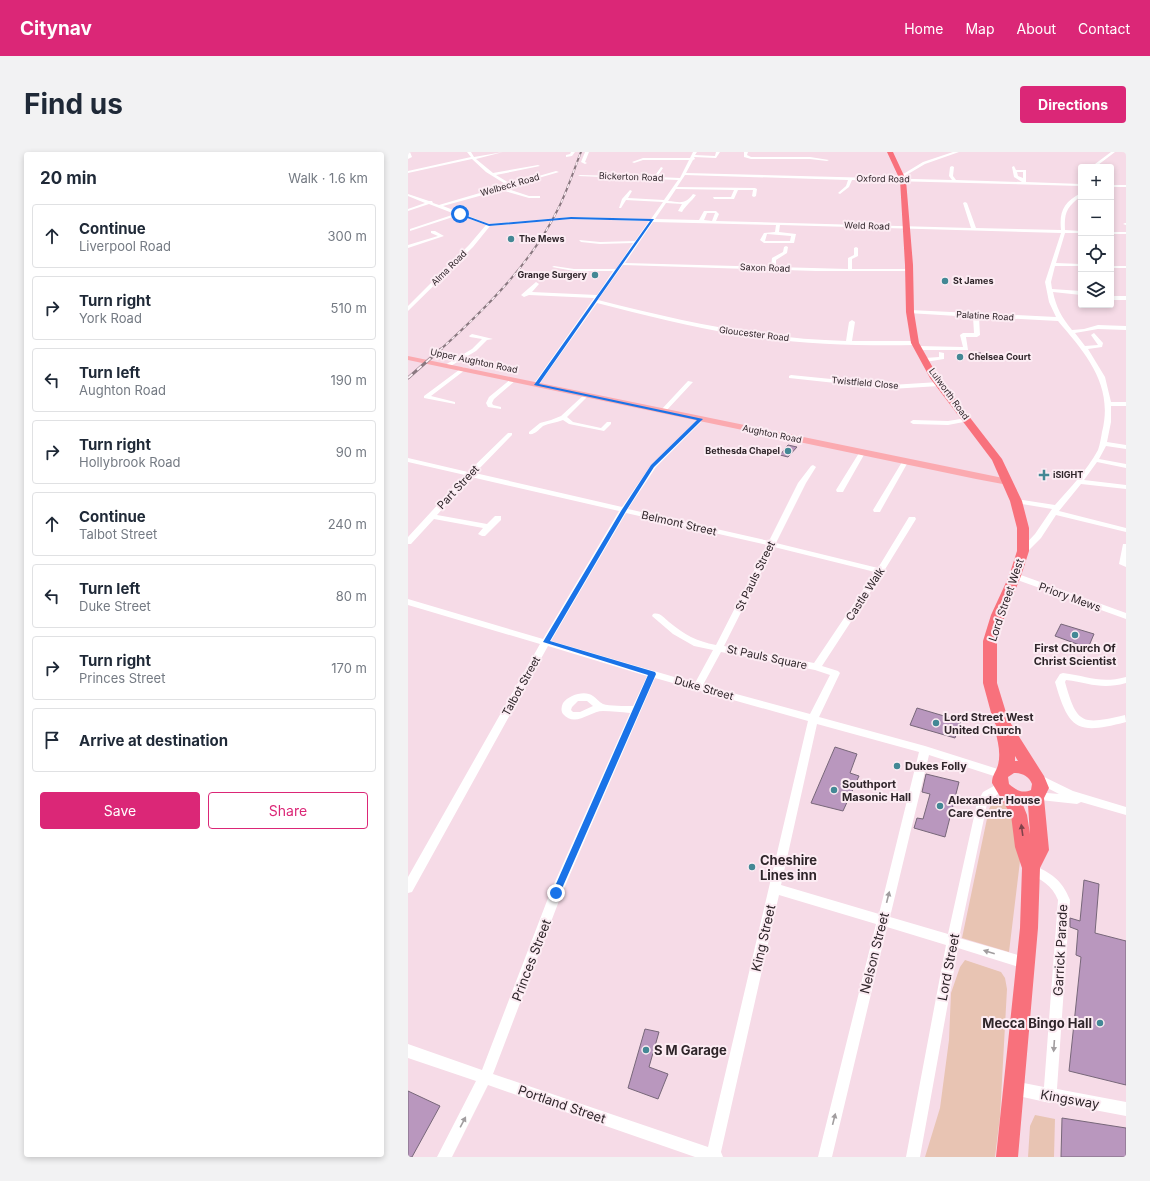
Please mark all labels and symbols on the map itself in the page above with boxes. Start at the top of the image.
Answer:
street label: Bickerton Road [599,170,663,183]
street label: Welbeck Road [479,171,541,198]
street label: Oxford Road [856,173,910,184]
route start [451,205,469,223]
street label: Weld Road [844,219,890,232]
place label: The Mews [519,233,564,244]
marker: The Mews [506,234,516,244]
street label: Alma Road [429,248,469,288]
street label: Saxon Road [740,261,790,274]
place label: Grange Surgery [517,269,588,280]
marker: Grange Surgery [590,270,600,280]
place label: St James [953,275,993,286]
marker: St James [940,276,950,286]
street label: Palatine Road [956,308,1014,323]
street label: Gloucester Road [718,324,790,343]
street label: Upper Aughton Road [429,346,519,375]
place label: Chelsea Court [968,351,1032,362]
marker: Chelsea Court [955,352,965,362]
street label: Lulworth Road [927,366,972,422]
street label: Twistfield Close [831,374,899,391]
street label: Aughton Road [742,422,803,445]
place label: Bethesda Chapel [705,445,780,456]
marker: Bethesda Chapel [783,446,793,456]
street label: Part Street [434,462,482,512]
marker: iSIGHT [1038,469,1050,481]
place label: iSIGHT [1053,469,1083,480]
street label: Belmont Street [640,508,718,539]
street label: St Pauls Street [732,538,778,613]
street label: Lord Street West [985,556,1027,643]
street label: Castle Walk [843,565,887,623]
street label: Priory Mews [1037,579,1103,615]
marker: First Church Of Christ Scientist [1070,630,1080,640]
place label: First Church Of Christ Scientist [1034,641,1116,668]
street label: St Pauls Square [726,642,808,672]
street label: Talbot Street [499,653,543,718]
street label: Duke Street [673,673,736,703]
place label: Lord Street West United Church [944,710,1034,737]
marker: Lord Street West United Church [931,718,941,728]
place label: Dukes Folly [905,759,967,773]
marker: Dukes Folly [892,761,902,771]
place label: Southport Masonic Hall [842,777,911,804]
marker: Southport Masonic Hall [829,785,839,795]
place label: Alexander House Care Centre [948,793,1041,820]
marker: Alexander House Care Centre [935,801,945,811]
one-way arrow [1019,824,1025,836]
place label: Cheshire Lines inn [760,852,817,883]
marker: Cheshire Lines inn [747,862,757,872]
route end [547,884,565,902]
one-way arrow [885,891,891,904]
street label: King Street [748,903,778,973]
street label: Garrick Parade [1050,904,1070,996]
street label: Nelson Street [856,911,892,995]
street label: Princes Street [508,917,554,1003]
street label: Lord Street [934,932,962,1002]
one-way arrow [983,949,995,955]
place label: Mecca Bingo Hall [982,1015,1092,1031]
marker: Mecca Bingo Hall [1095,1018,1105,1028]
one-way arrow [1050,1040,1057,1052]
place label: S M Garage [654,1042,727,1058]
marker: S M Garage [641,1045,651,1055]
street label: Portland Street [516,1081,608,1127]
street label: Kingsway [1039,1086,1101,1112]
one-way arrow [831,1113,837,1125]
one-way arrow [459,1117,466,1128]

